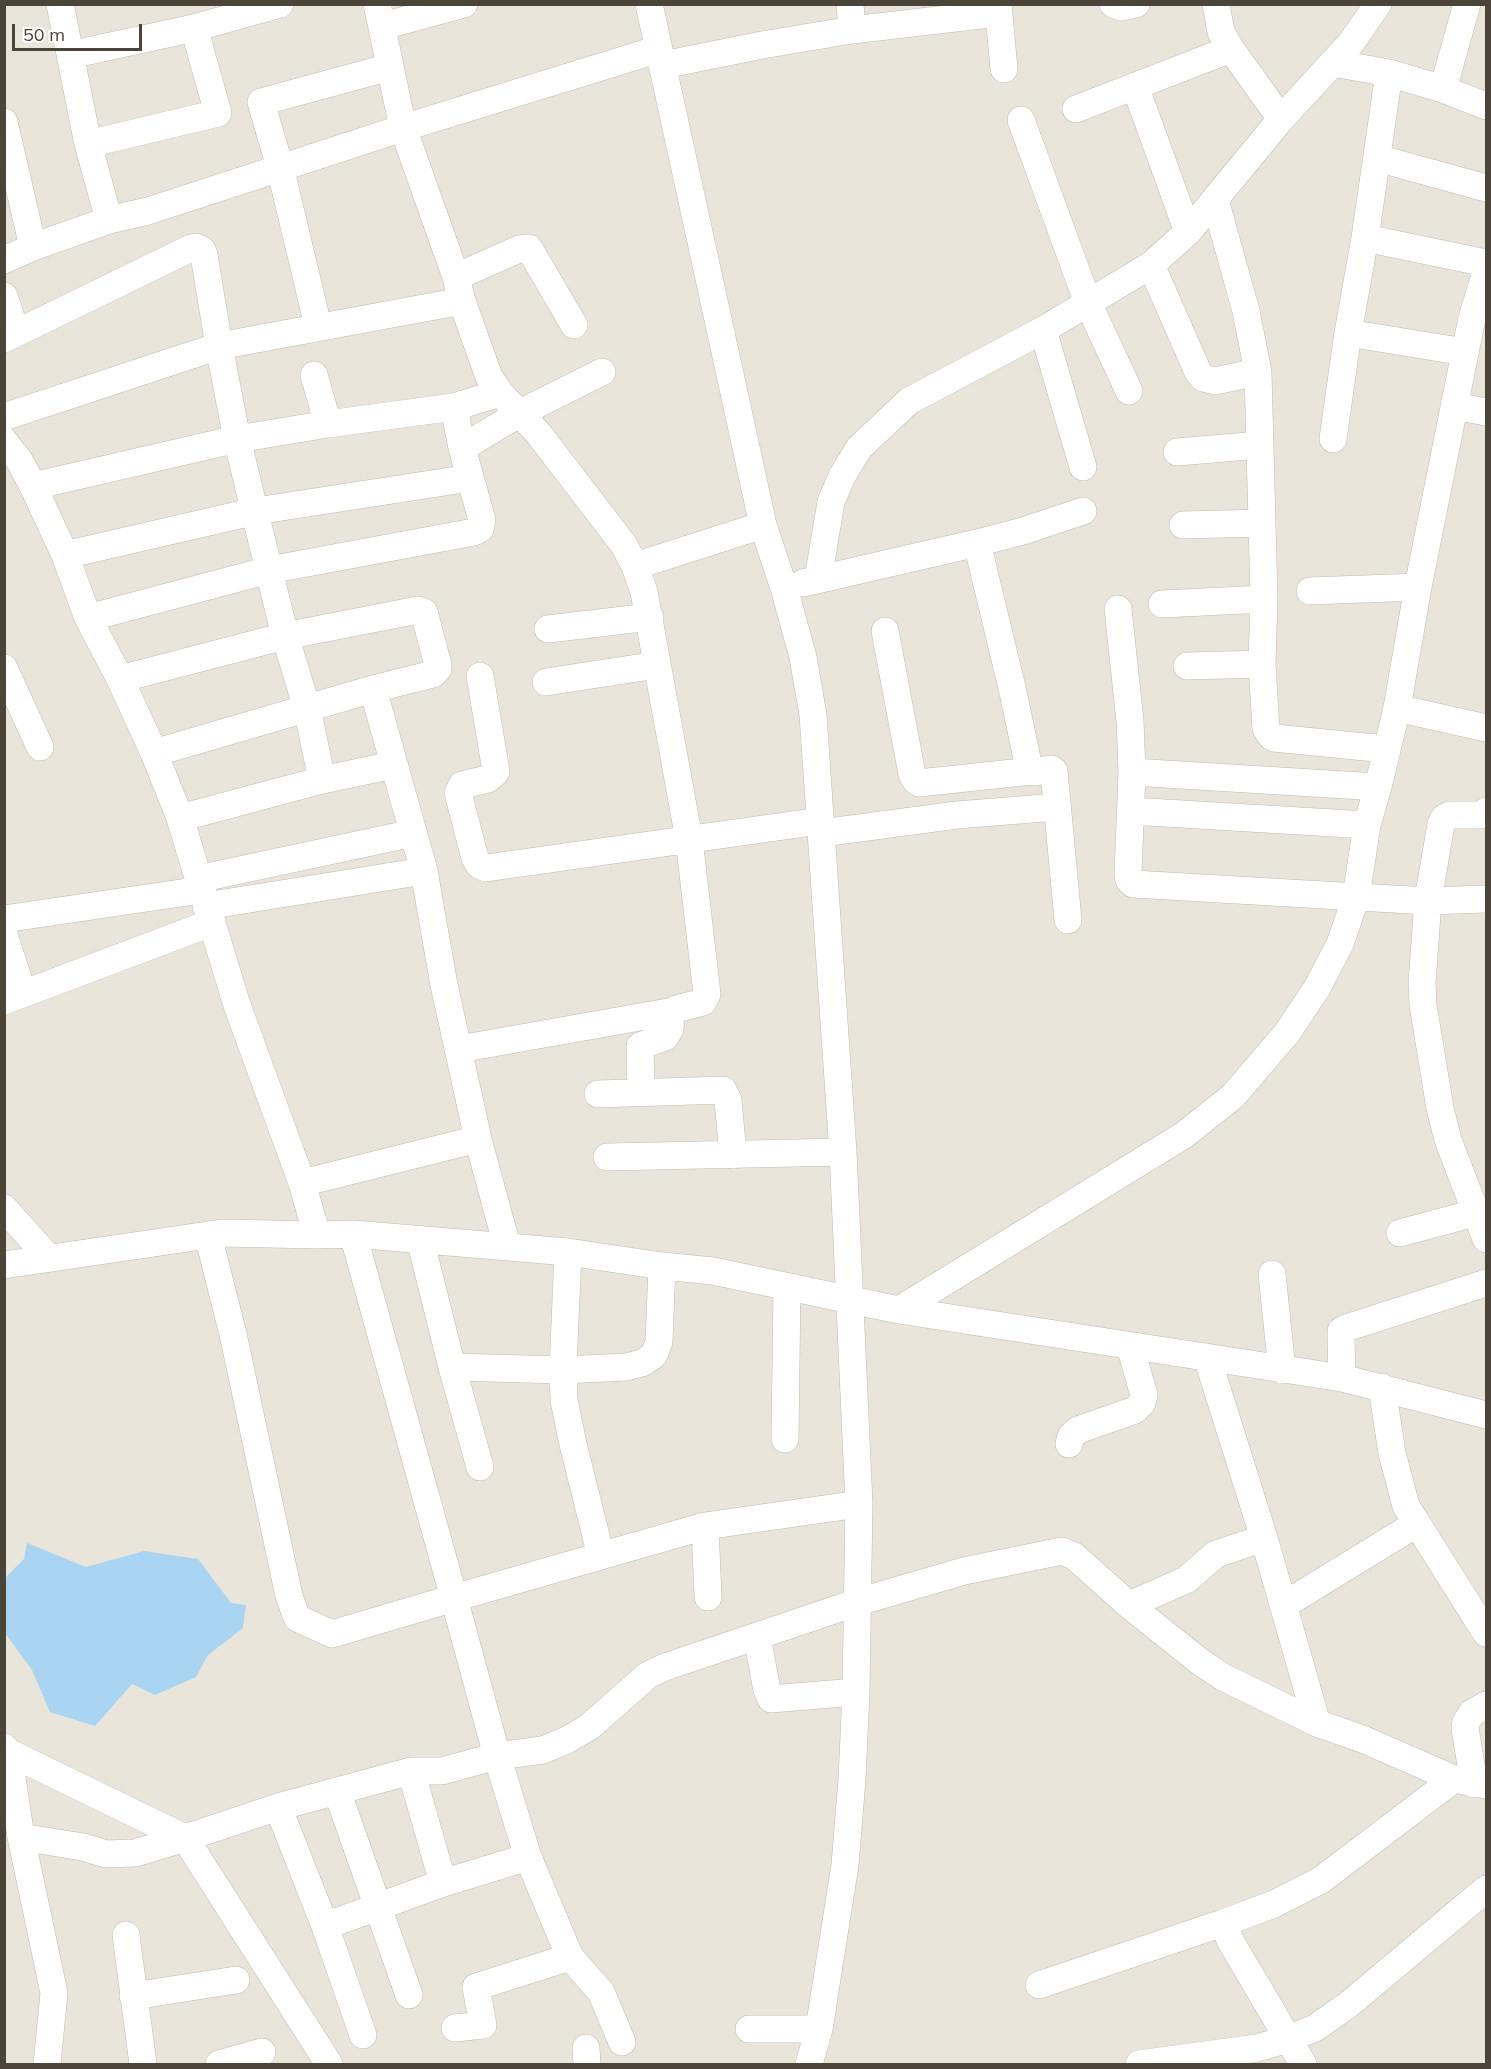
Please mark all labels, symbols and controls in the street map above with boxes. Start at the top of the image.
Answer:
scale bar [15,12,146,50]
text: 50 m [23,23,65,46]

